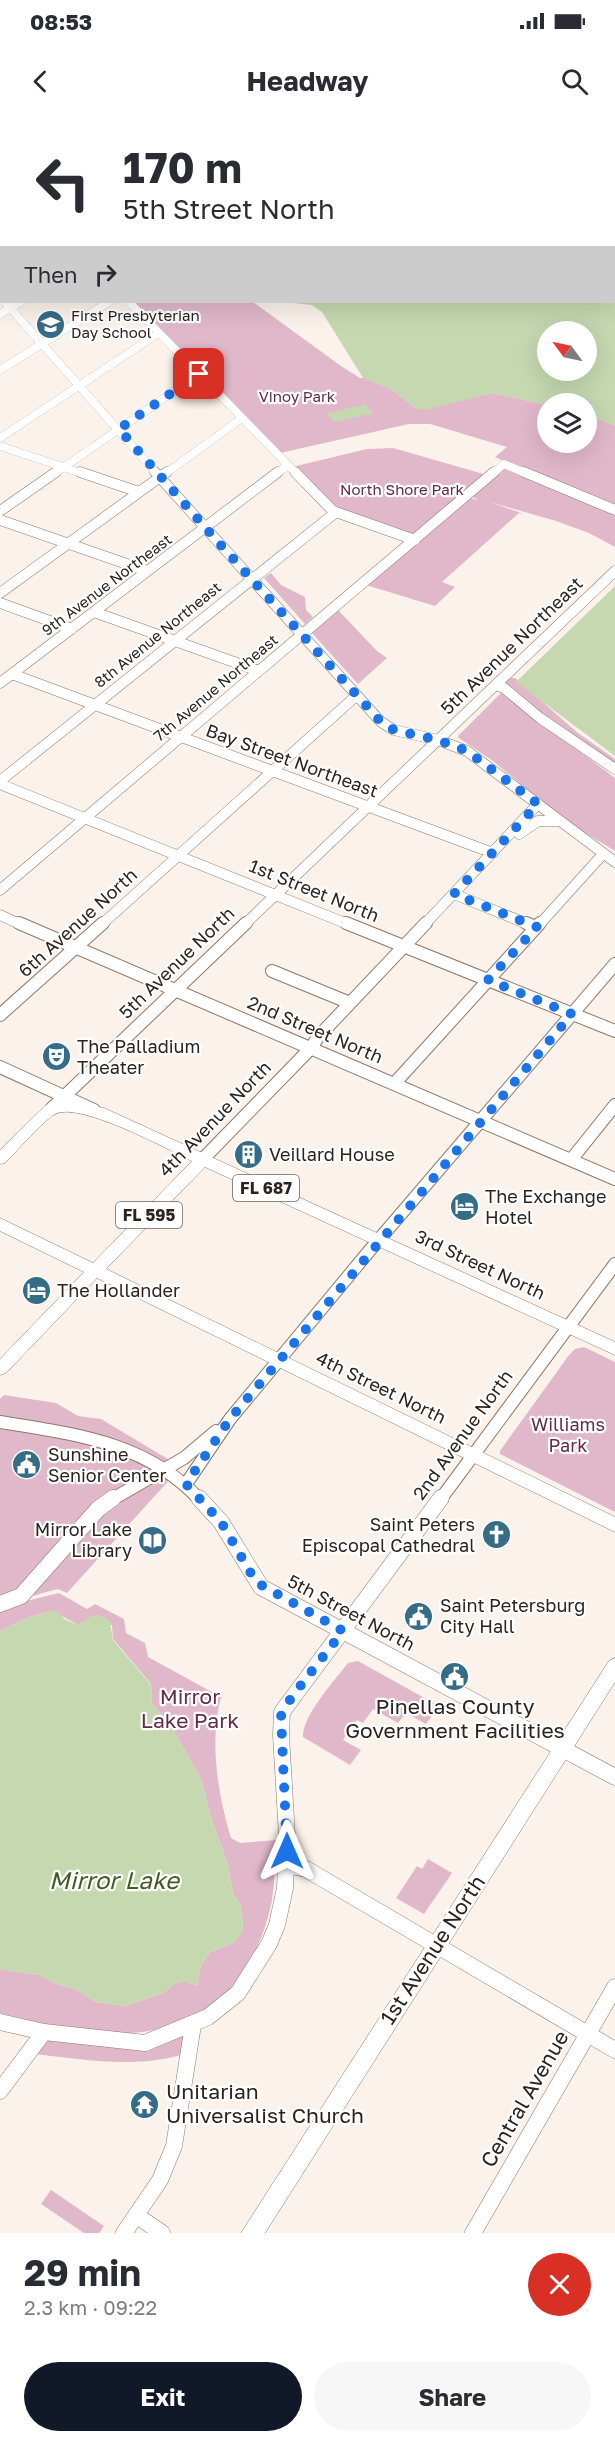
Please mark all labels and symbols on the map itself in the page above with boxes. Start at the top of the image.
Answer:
place label: First Presbyterian Day School [71,306,200,341]
school or university icon: First Presbyterian Day School [34,309,66,341]
north arrow [537,321,597,381]
pin [173,348,224,399]
park label: Vinoy Park [259,387,336,405]
park label: North Shore Park [340,480,465,498]
street label: 9th Avenue Northeast [38,530,175,639]
street label: 5th Avenue Northeast [436,572,587,719]
street label: 8th Avenue Northeast [90,578,224,691]
street label: 7th Avenue Northeast [150,630,281,744]
street label: Bay Street Northeast [203,719,381,801]
street label: 1st Street North [246,854,382,926]
street label: 6th Avenue North [14,863,141,981]
street label: 5th Avenue North [114,902,238,1023]
street label: 2nd Street North [244,991,386,1068]
place label: The Palladium Theater [77,1035,200,1078]
theatre icon: The Palladium Theater [40,1041,72,1073]
street label: 4th Avenue North [154,1056,275,1181]
building icon: Veillard House [232,1139,264,1171]
place label: Veillard House [269,1143,395,1165]
road number: FL 687 [233,1175,299,1201]
place label: The Exchange Hotel [485,1185,606,1228]
hotel icon: The Exchange Hotel [448,1191,480,1223]
road number: FL 595 [116,1202,182,1228]
street label: 3rd Street North [412,1224,549,1304]
hotel icon: The Hollander [20,1275,52,1307]
place label: The Hollander [57,1279,180,1301]
street label: 4th Street North [313,1346,450,1428]
street label: 2nd Avenue North [408,1365,517,1504]
park label: Williams Park [531,1413,605,1456]
place label: Sunshine Senior Center [48,1443,166,1486]
public building icon: Sunshine Senior Center [11,1449,43,1481]
place label: Saint Peters Episcopal Cathedral [302,1513,475,1556]
place label: Mirror Lake Library [35,1518,132,1561]
church icon: Saint Peters Episcopal Cathedral [480,1519,512,1551]
library icon: Mirror Lake Library [137,1524,169,1556]
street label: 5th Street North [284,1569,419,1655]
place label: Saint Petersburg City Hall [440,1594,585,1637]
public building icon: Saint Petersburg City Hall [403,1600,435,1632]
public building icon: Pinellas County Government Facilities [439,1660,471,1692]
park label: Mirror Lake Park [141,1683,239,1733]
place label: Pinellas County Government Facilities [345,1693,565,1743]
position arrow [255,1819,319,1883]
water label: Mirror Lake [49,1865,181,1894]
street label: 1st Avenue North [374,1870,490,2029]
street label: Central Avenue [474,2026,574,2171]
place label: Unitarian Universalist Church [166,2078,364,2128]
temple icon: Unitarian Universalist Church [129,2088,161,2120]

